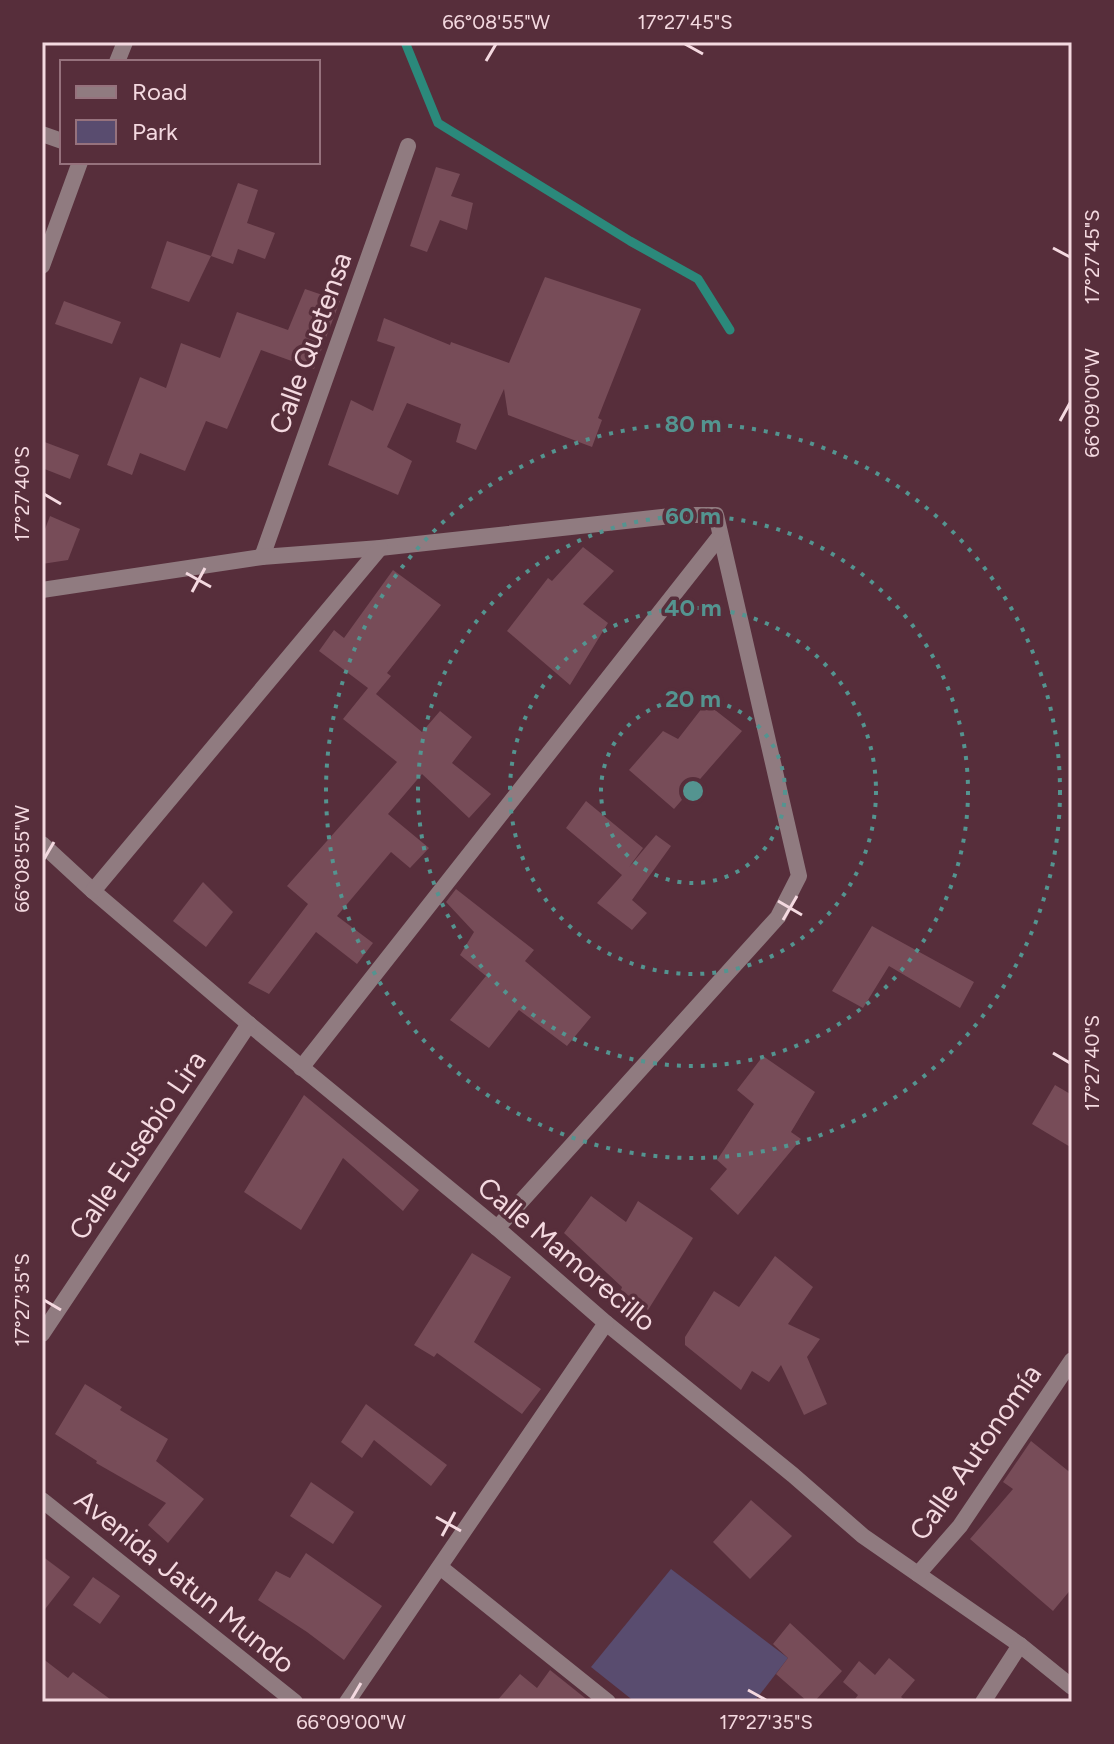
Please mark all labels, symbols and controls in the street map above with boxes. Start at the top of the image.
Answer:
text: 66°08'55"W [442,10,550,34]
text: 17°27'45"S [638,10,732,34]
legend [60,60,320,164]
text: Road [132,77,187,106]
text: Park [132,117,178,146]
text: 17°27'45"S [1080,210,1104,304]
street label: Calle Quetensa [261,248,359,438]
text: 66°09'00"W [1080,348,1104,458]
text: 80 m [665,409,721,438]
text: 17°27'40"S [10,446,34,542]
text: 60 m [665,501,721,530]
text: 40 m [664,593,722,622]
text: 20 m [665,684,721,713]
centre of rings [679,777,707,805]
text: 66°08'55"W [10,805,34,913]
text: 17°27'40"S [1080,1015,1104,1111]
street label: Calle Eusebio Lira [61,1044,213,1246]
street label: Calle Mamorecillo [471,1170,663,1338]
text: 17°27'35"S [10,1253,34,1347]
street label: Calle Autonomía [902,1358,1048,1546]
street label: Avenida Jatun Mundo [68,1482,302,1680]
text: 66°09'00"W [296,1710,406,1734]
text: 17°27'35"S [719,1710,813,1734]

